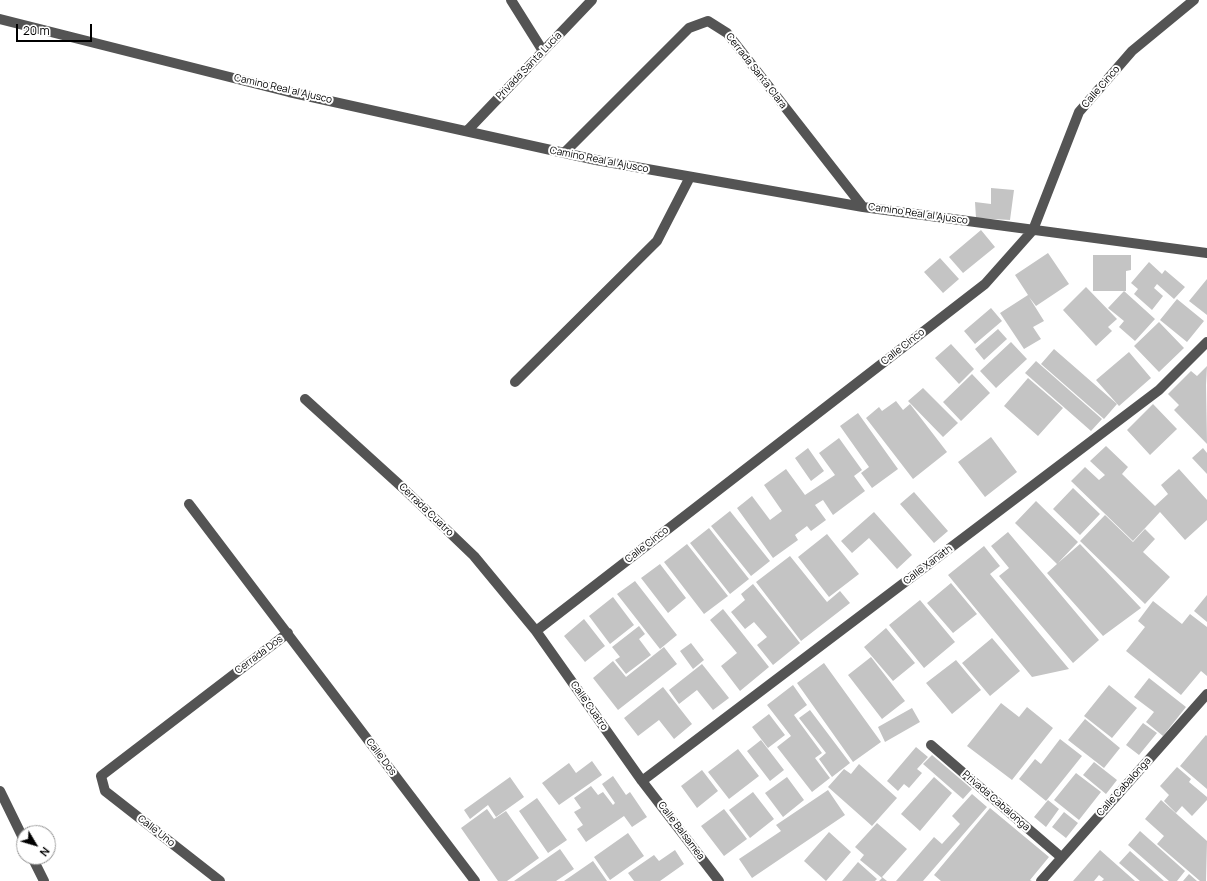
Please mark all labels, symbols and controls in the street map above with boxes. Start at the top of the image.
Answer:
scale bar [18,16,94,42]
text: 20 m [23,22,50,39]
street label: Privada Santa Lucía [494,30,564,102]
street label: Cerrada Santa Clara [723,31,789,111]
street label: Calle Cinco [1079,63,1123,111]
street label: Camino Real al Ajusco [233,72,333,106]
street label: Camino Real al Ajusco [549,145,649,175]
street label: Camino Real al Ajusco [867,201,969,227]
street label: Calle Cinco [879,326,927,368]
street label: Cerrada Cuatro [396,481,456,539]
street label: Calle Cinco [623,524,671,566]
street label: Calle Xanath [901,543,955,587]
street label: Cerrada Dos [233,633,285,677]
street label: Calle Cuatro [568,679,610,733]
street label: Calle Dos [363,736,399,778]
street label: Calle Cabalonga [1094,755,1154,819]
street label: Privada Cabalonga [960,768,1032,834]
street label: Calle Balsamea [655,800,707,862]
street label: Calle Uno [135,813,177,849]
north arrow [16,825,56,865]
text: N [37,844,53,860]

